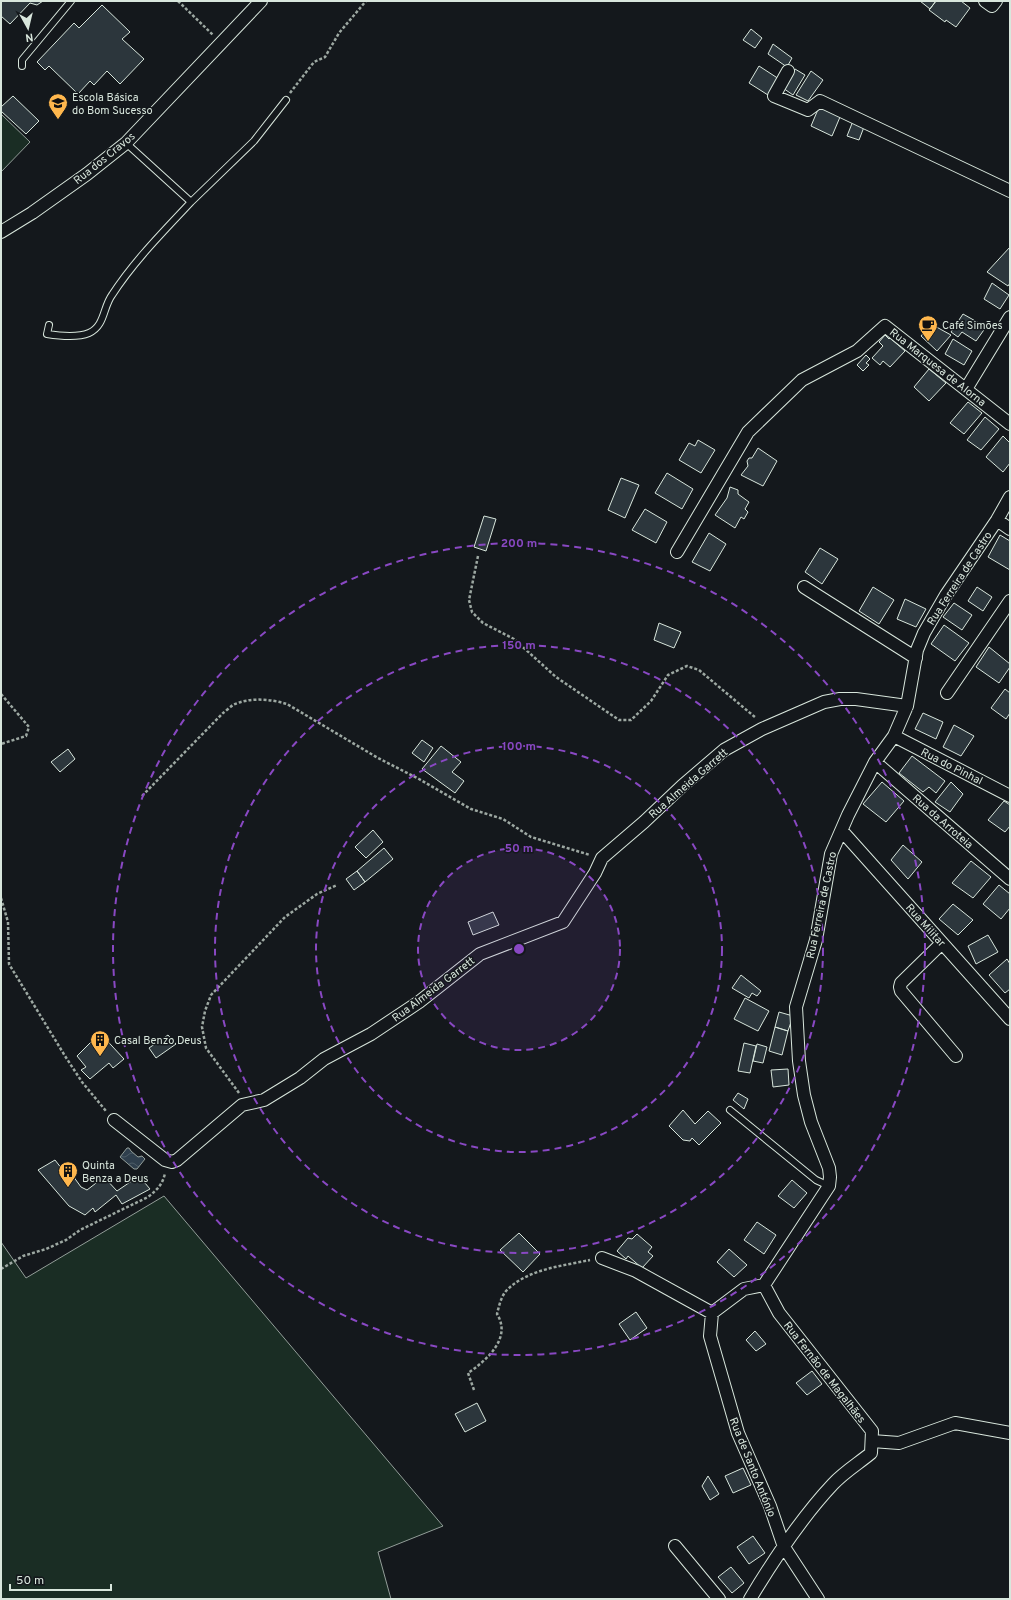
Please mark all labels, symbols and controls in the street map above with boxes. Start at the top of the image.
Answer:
north arrow [8,8,48,48]
text: N [24,29,34,44]
place label: Escola Básica do Bom Sucesso [72,91,153,118]
school or university icon: Escola Básica do Bom Sucesso [47,92,69,120]
street label: Rua dos Cravos [71,130,138,188]
cafe icon: Café Simões [917,314,939,342]
place label: Café Simões [942,319,1003,333]
street label: Rua Marquesa de Alorna [886,326,989,410]
street label: Rua Ferreira de Castro [924,529,995,628]
text: 200 m [501,536,537,552]
text: 150 m [502,638,536,654]
text: 100 m [502,739,536,755]
street label: Rua do Pinhal [918,745,985,788]
street label: Rua Almeida Garrett [646,746,731,822]
street label: Rua da Arroteia [909,791,976,852]
text: 50 m [505,841,533,857]
street label: Rua Ferreira de Castro [804,850,840,960]
street label: Rua Militar [902,901,949,951]
centre of rings [512,942,526,956]
street label: Rua Almeida Garrett [389,954,478,1026]
building icon: Casal Benzo Deus [89,1029,111,1057]
place label: Casal Benzo Deus [114,1034,202,1048]
place label: Quinta Benza a Deus [82,1159,149,1186]
building icon: Quinta Benza a Deus [57,1160,79,1188]
street label: Rua Fernão de Magalhães [780,1319,868,1426]
street label: Rua de Santo António [726,1416,778,1519]
scale bar [10,1566,111,1592]
text: 50 m [16,1573,44,1589]

